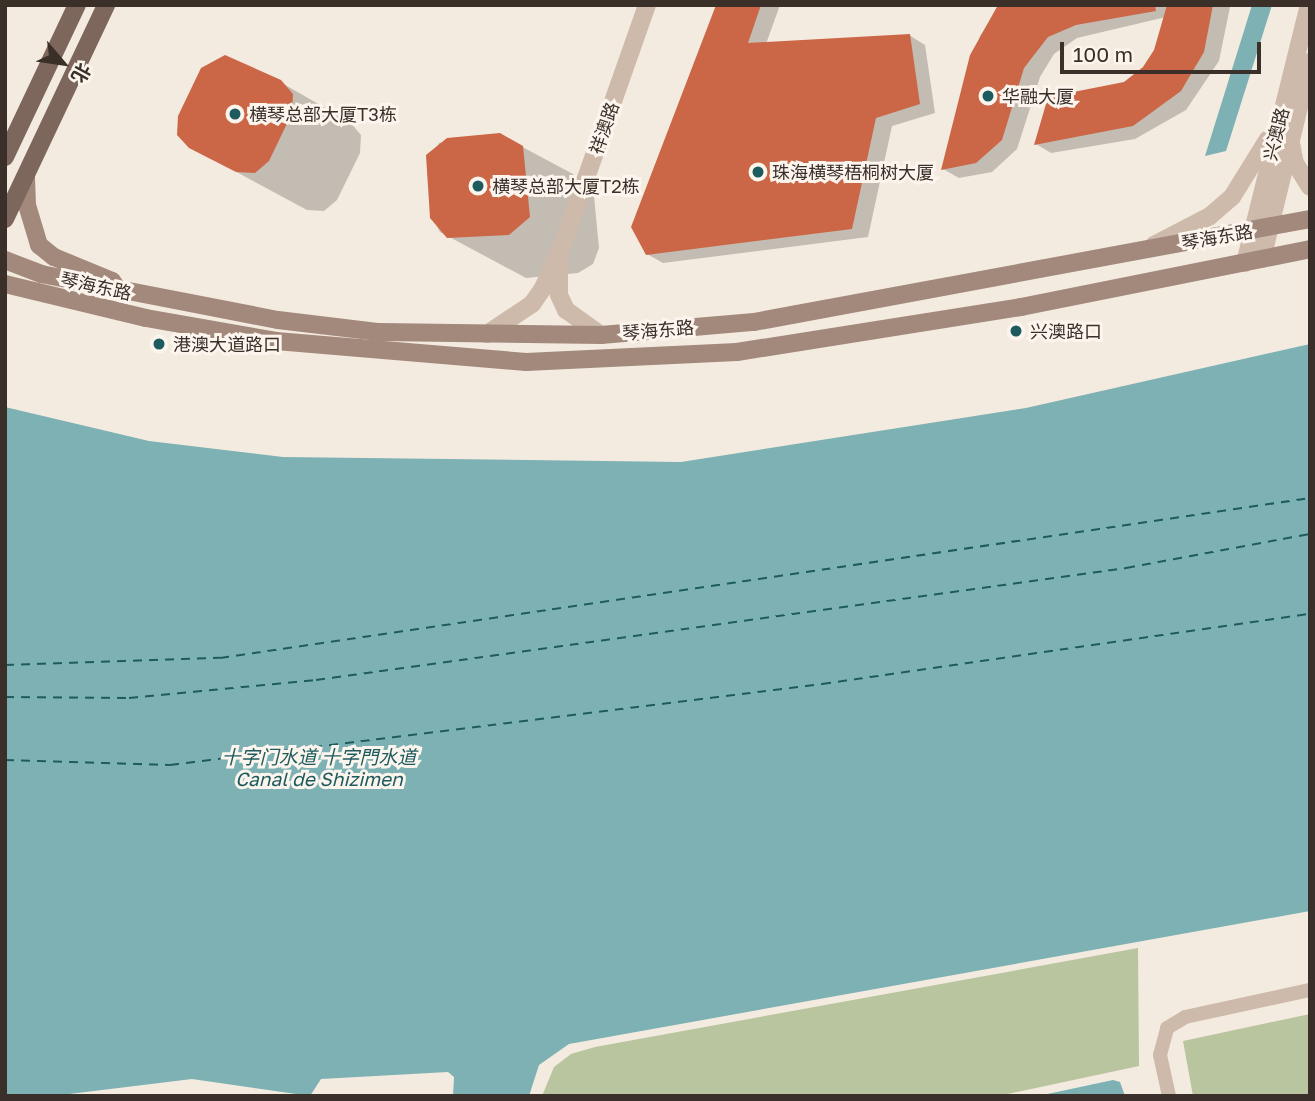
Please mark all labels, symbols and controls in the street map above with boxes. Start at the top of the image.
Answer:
north arrow [28,28,98,98]
scale bar [1063,28,1264,72]
text: 100 m [1073,41,1133,67]
text: 北 [67,60,96,87]
place label: 华融大厦 [1002,85,1074,107]
marker: 华融大厦 [980,88,996,104]
street label: 祥澳路 [585,99,623,157]
place label: 横琴总部大厦T3栋 [249,103,397,125]
street label: 兴澳路 [1259,105,1293,163]
marker: 横琴总部大厦T3栋 [227,106,243,122]
place label: 珠海横琴梧桐树大厦 [772,161,934,183]
marker: 珠海横琴梧桐树大厦 [750,164,766,180]
place label: 横琴总部大厦T2栋 [492,175,640,197]
marker: 横琴总部大厦T2栋 [470,178,486,194]
street label: 琴海东路 [1180,220,1254,254]
street label: 琴海东路 [59,268,133,304]
street label: 琴海东路 [621,316,695,344]
place label: 兴澳路口 [1030,320,1102,342]
marker: 兴澳路口 [1008,323,1024,339]
place label: 港澳大道路口 [173,333,281,355]
marker: 港澳大道路口 [151,336,167,352]
water label: 十字门水道 十字門水道 Canal de Shizimen [222,746,416,790]

